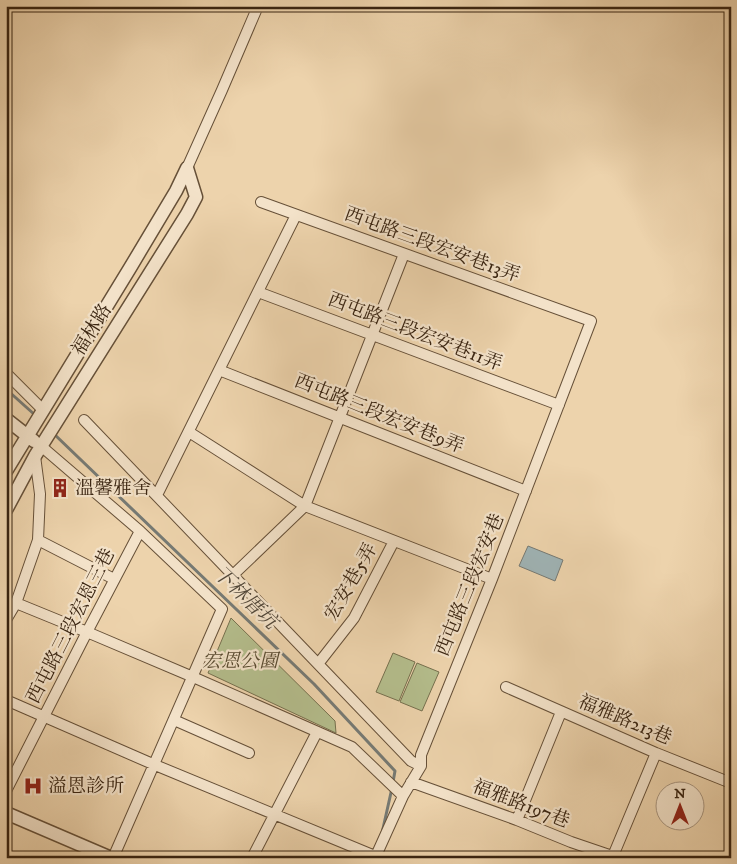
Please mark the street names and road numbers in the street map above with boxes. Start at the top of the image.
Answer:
street label: 西屯路三段宏安巷13弄 [341,203,523,287]
street label: 西屯路三段宏安巷11弄 [325,288,505,376]
street label: 福林路 [67,300,117,360]
street label: 西屯路三段宏安巷9弄 [291,370,467,458]
street label: 西屯路三段宏安巷 [431,510,509,660]
street label: 宏安巷5弄 [320,539,382,625]
street label: 西屯路三段宏恩三巷 [22,545,120,707]
street label: 福雅路213巷 [575,690,675,750]
street label: 福雅路197巷 [469,775,573,833]

